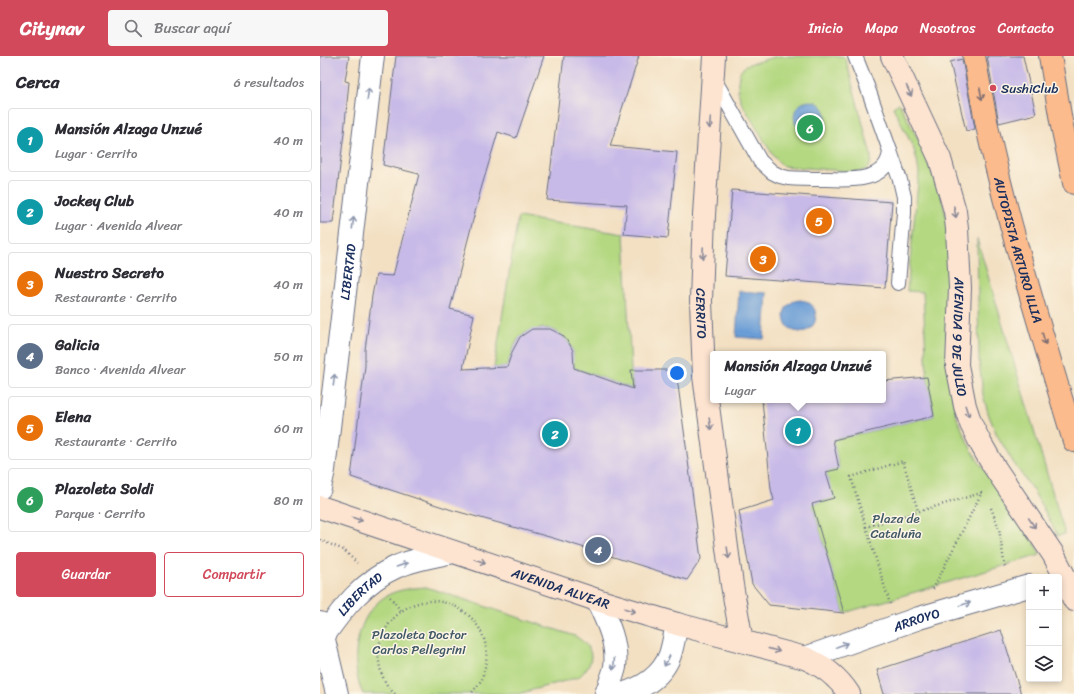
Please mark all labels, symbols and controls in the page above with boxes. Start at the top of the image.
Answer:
search box [108,10,388,46]
text: Citynav [20,12,84,45]
text: Buscar aquí [154,15,230,41]
text: Inicio [808,16,843,41]
text: Mapa [865,16,898,41]
text: Nosotros [920,16,975,41]
text: Contacto [997,16,1054,41]
icon: search [122,17,144,39]
text: Cerca [16,67,59,97]
text: 6 resultados [234,71,304,94]
place label: SushiClub [1001,77,1058,100]
marker: SushiClub [988,83,998,93]
one-way arrow [906,85,913,97]
one-way arrow [978,87,986,100]
one-way arrow [364,88,372,101]
pin: 6 [797,113,823,143]
text: Mansión Alzaga Unzué [55,116,202,142]
one-way arrow [707,116,714,129]
text: 1 [27,129,33,152]
text: 40 m [273,129,303,152]
text: Lugar · Cerrito [55,142,137,165]
street label: AUTOPISTA ARTURO ILLIA [987,173,1050,326]
text: Jockey Club [55,188,134,214]
text: 2 [26,201,34,224]
text: 40 m [273,201,303,224]
pin: 5 [806,206,832,236]
one-way arrow [951,206,959,219]
text: Lugar · Avenida Alvear [55,214,182,237]
one-way arrow [349,217,357,230]
street label: LIBERTAD [333,242,362,301]
pin: 3 [750,244,776,274]
one-way arrow [699,246,707,259]
text: Nuestro Secreto [55,260,164,286]
text: 3 [26,273,34,296]
text: 40 m [273,273,303,296]
street label: AVENIDA 9 DE JULIO [945,275,974,399]
text: Restaurante · Cerrito [55,286,177,309]
street label: CERRITO [689,288,714,339]
text: Galicia [55,332,99,358]
one-way arrow [1041,332,1048,345]
text: 4 [26,345,34,368]
text: 50 m [273,345,303,368]
popup [710,351,886,403]
text: Mansión Alzaga Unzué [724,353,872,379]
text: Banco · Avenida Alvear [55,358,186,381]
your location [667,363,687,383]
one-way arrow [330,374,338,387]
text: Lugar [724,379,756,402]
text: Elena [55,404,91,430]
one-way arrow [963,405,971,417]
pin: 1 [785,416,811,446]
text: 5 [26,417,34,440]
text: 60 m [274,417,303,440]
one-way arrow [706,417,714,430]
pin: 2 [542,419,568,449]
text: Restaurante · Cerrito [55,430,177,453]
text: Plazoleta Soldi [55,476,154,502]
text: 6 [26,489,34,512]
text: 80 m [274,489,303,512]
text: Parque · Cerrito [55,502,145,525]
park label: Plaza de Cataluña [870,507,922,545]
one-way arrow [351,516,363,524]
one-way arrow [1028,517,1036,528]
pin: 4 [585,535,611,565]
one-way arrow [724,546,732,559]
button: Guardar [16,552,156,597]
button: Compartir [164,552,304,597]
one-way arrow [473,558,486,565]
one-way arrow [395,560,407,568]
street label: AVENIDA ALVEAR [508,560,613,615]
street label: LIBERTAD [331,565,387,621]
map controls [1026,574,1062,682]
button: + [1026,574,1062,610]
one-way arrow [958,600,971,607]
street label: ARROYO [889,601,943,638]
one-way arrow [623,607,636,614]
button: − [1026,610,1062,646]
park label: Plazoleta Doctor Carlos Pellegrini [372,623,467,661]
one-way arrow [835,641,848,648]
button: layers [1026,646,1062,682]
one-way arrow [767,647,780,654]
one-way arrow [662,655,670,667]
one-way arrow [611,657,618,670]

